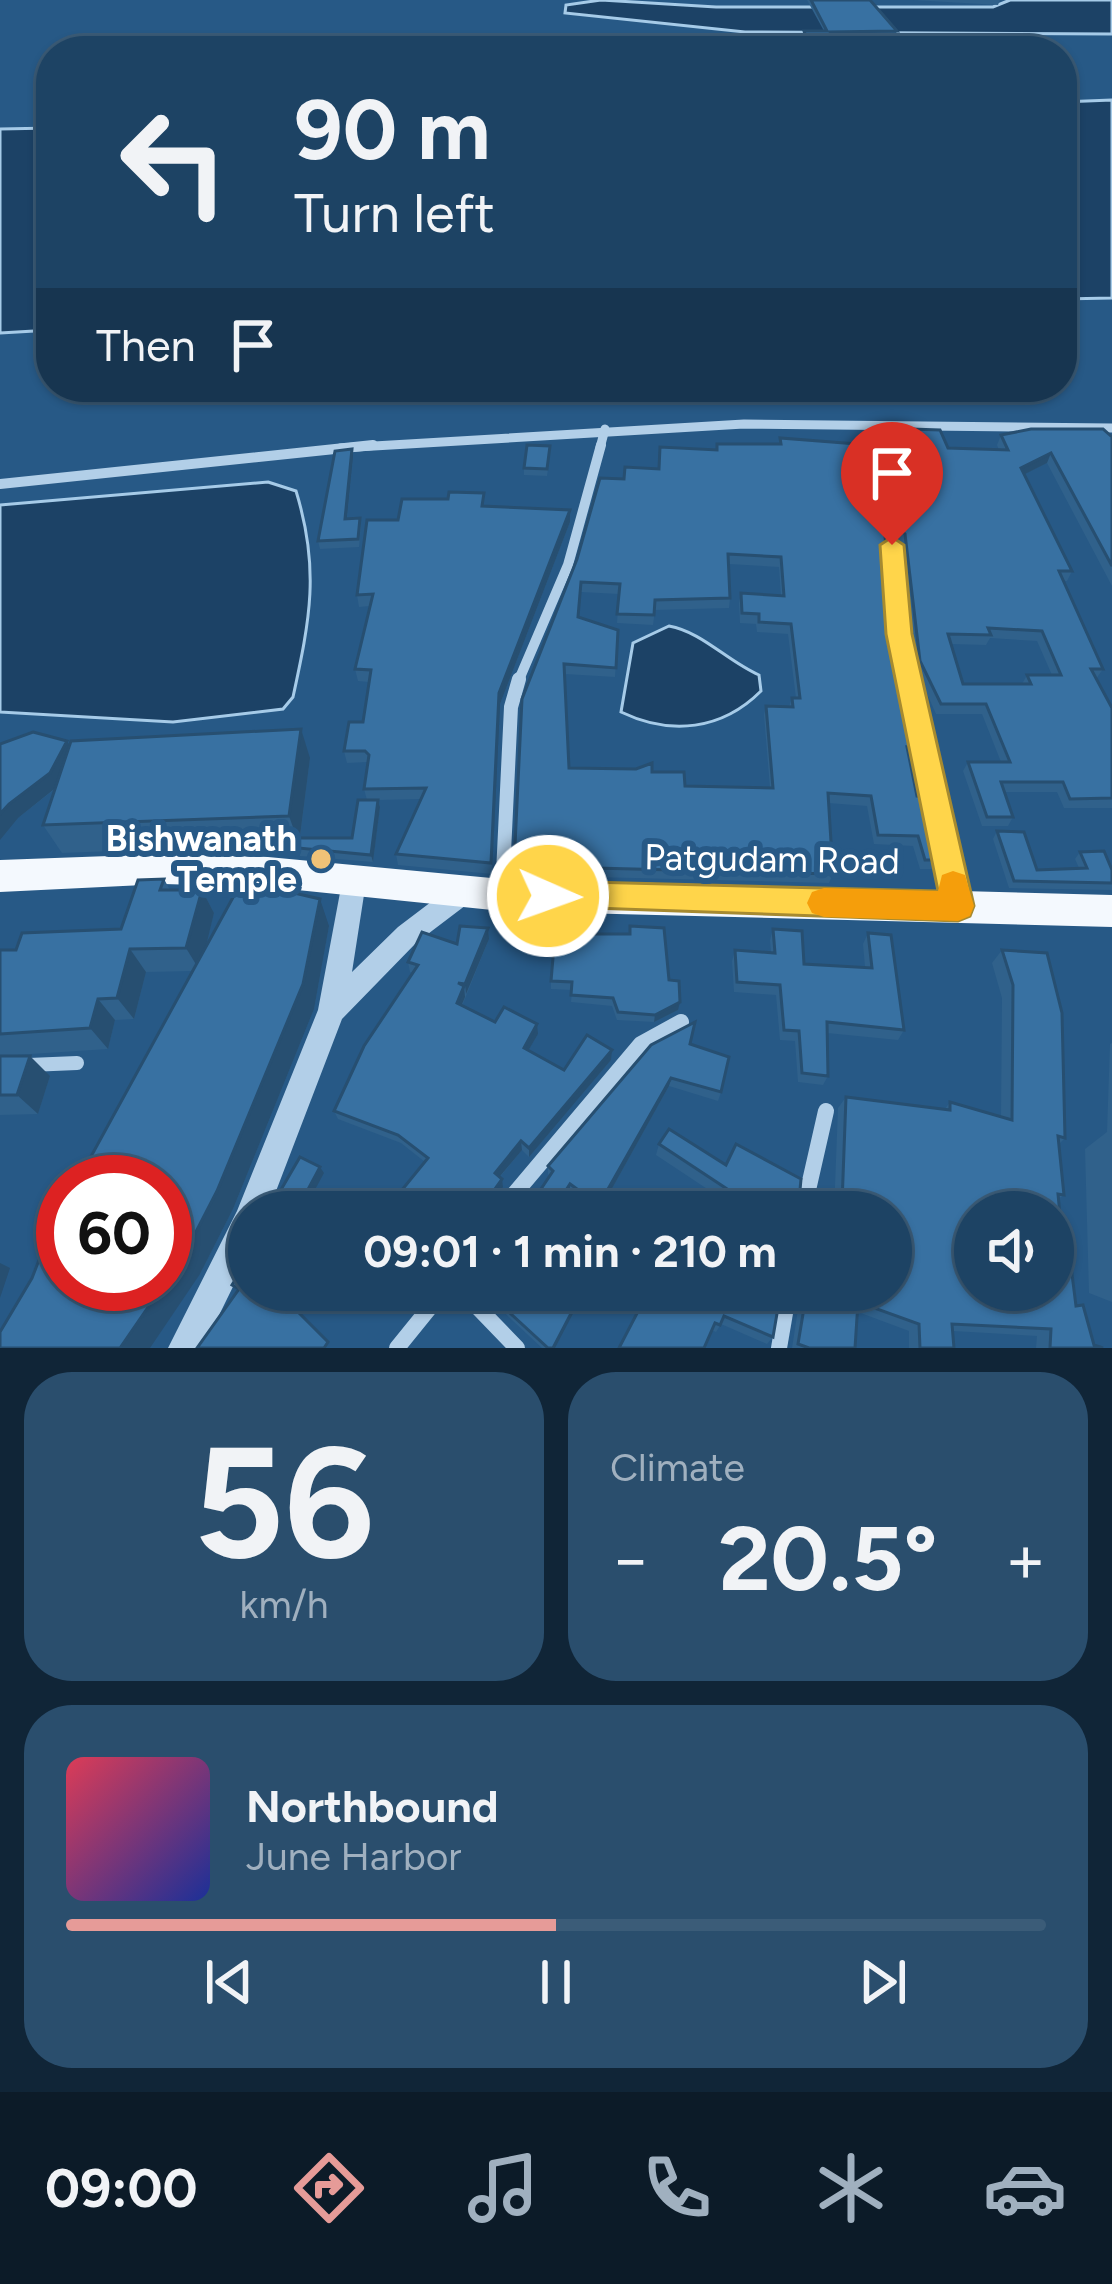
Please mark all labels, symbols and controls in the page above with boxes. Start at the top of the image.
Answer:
text: 90 m [294,79,490,180]
icon: left [96,84,252,240]
text: Turn left [294,181,495,246]
icon: arrive [220,312,286,378]
text: Then [96,318,196,372]
pin [841,422,943,545]
icon: arrive [859,440,925,506]
place label: Bishwanath Temple [105,817,297,901]
position arrow [485,833,611,959]
street label: Patgudam Road [644,835,900,883]
marker: Bishwanath Temple [308,846,334,872]
speed limit sign: 60 [36,1155,192,1311]
map controls [954,1191,1074,1311]
button: sound [954,1191,1074,1311]
text: 09:01 · 1 min · 210 m [363,1224,777,1278]
text: 56 [193,1409,375,1596]
text: Climate [610,1444,745,1491]
text: 20.5° [718,1504,938,1613]
text: − [610,1519,651,1599]
text: + [1005,1519,1046,1599]
text: km/h [239,1581,329,1628]
text: Northbound [246,1779,499,1833]
text: June Harbor [246,1833,462,1880]
icon: previous [196,1949,262,2015]
icon: pause [523,1949,589,2015]
icon: next [850,1949,916,2015]
icon: directions [287,2146,371,2230]
icon: music [461,2146,545,2230]
icon: phone [635,2146,719,2230]
icon: climate [809,2146,893,2230]
icon: car [983,2146,1067,2230]
text: 09:00 [45,2156,198,2221]

